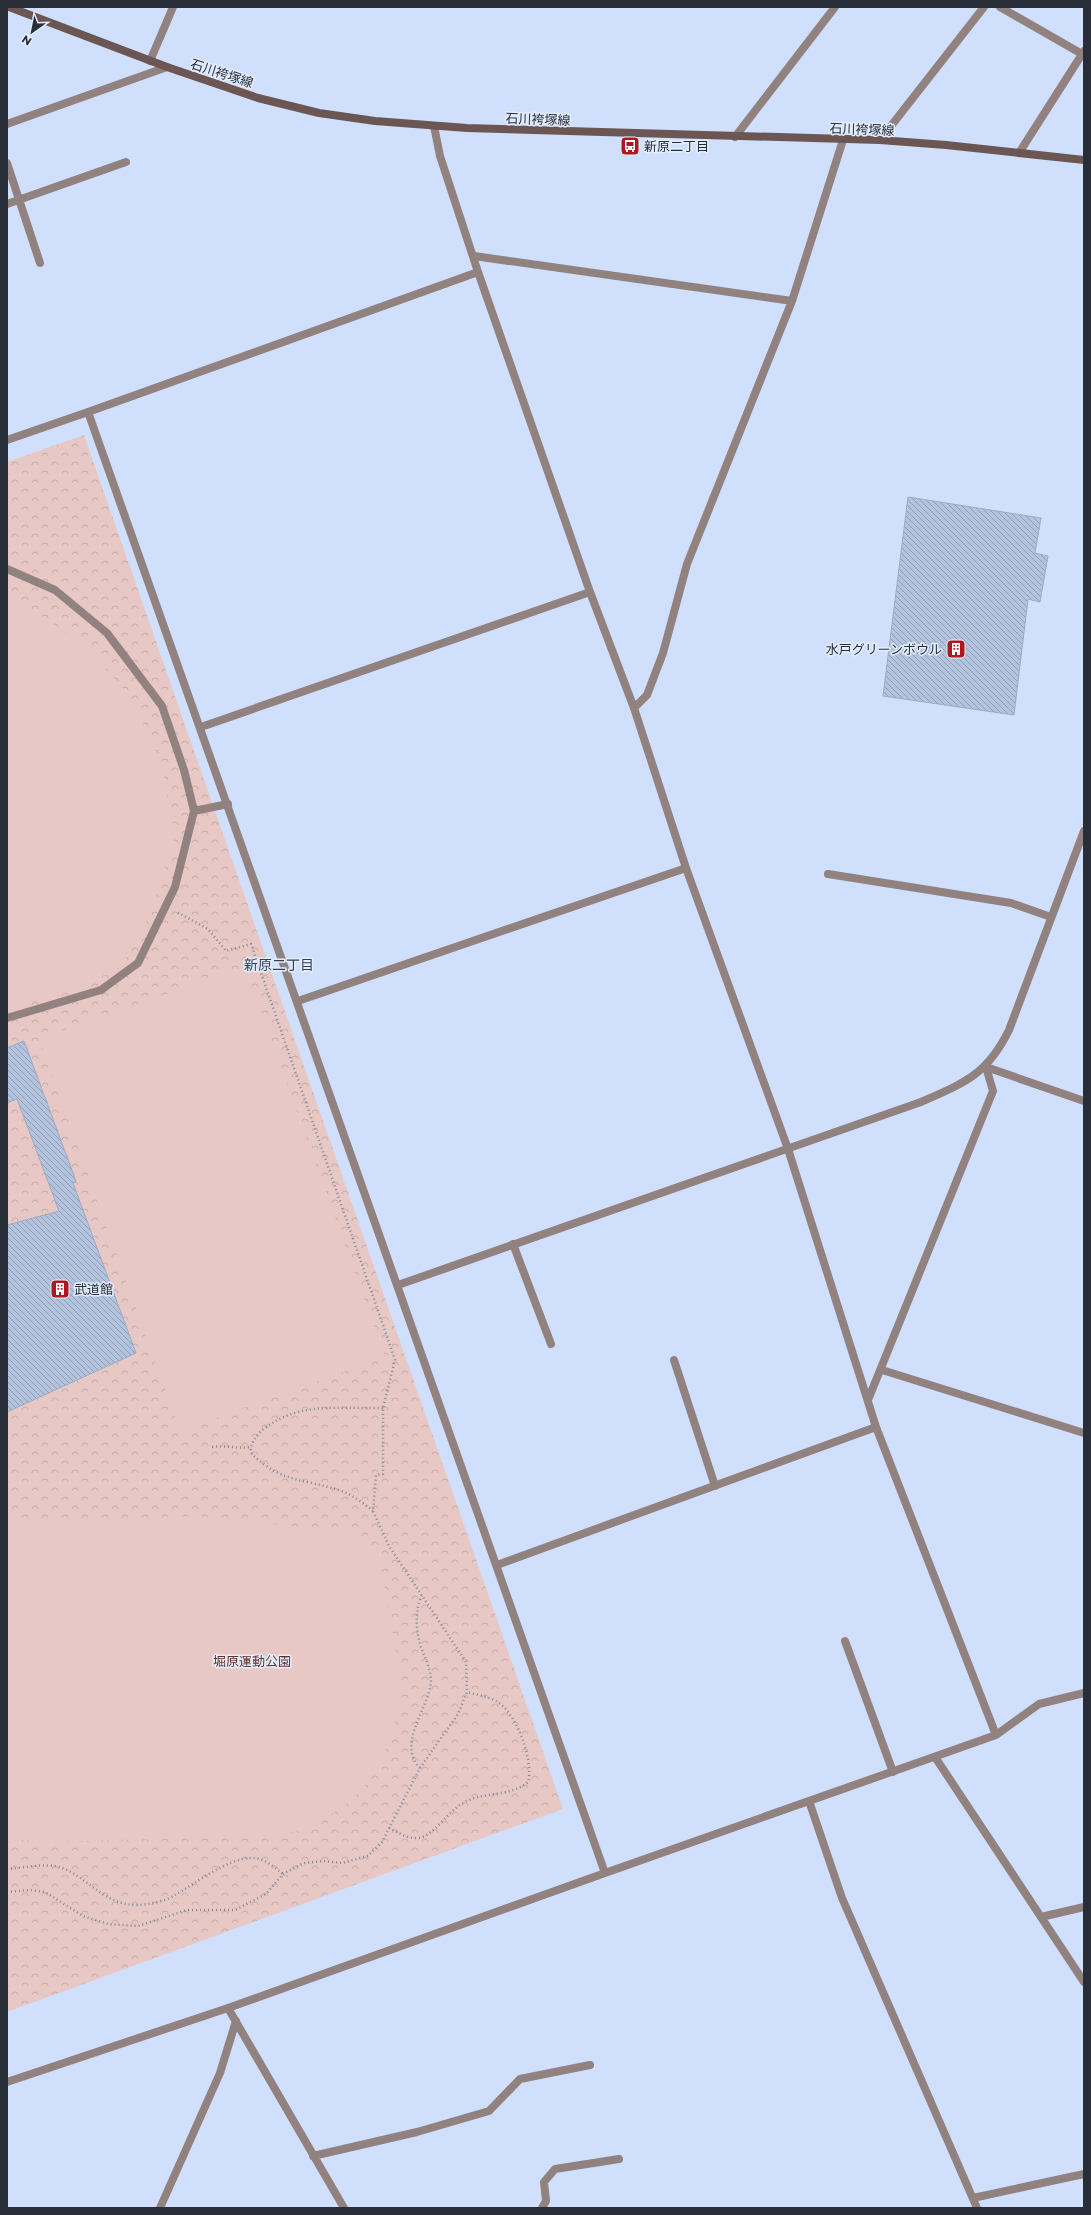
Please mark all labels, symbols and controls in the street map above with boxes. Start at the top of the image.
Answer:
north arrow [12,12,52,52]
text: N [19,32,34,49]
street label: 石川袴塚線 [189,55,255,91]
street label: 石川袴塚線 [505,110,571,128]
street label: 石川袴塚線 [829,120,895,138]
bus stop icon: 新原二丁目 [619,135,641,157]
place label: 新原二丁目 [644,138,709,154]
building icon: 水戸グリーンボウル [945,638,967,660]
place label: 水戸グリーンボウル [826,641,942,657]
district label: 新原二丁目 [244,956,314,974]
building icon: 武道館 [49,1278,71,1300]
place label: 武道館 [74,1281,113,1297]
park label: 堀原運動公園 [213,1653,291,1669]

